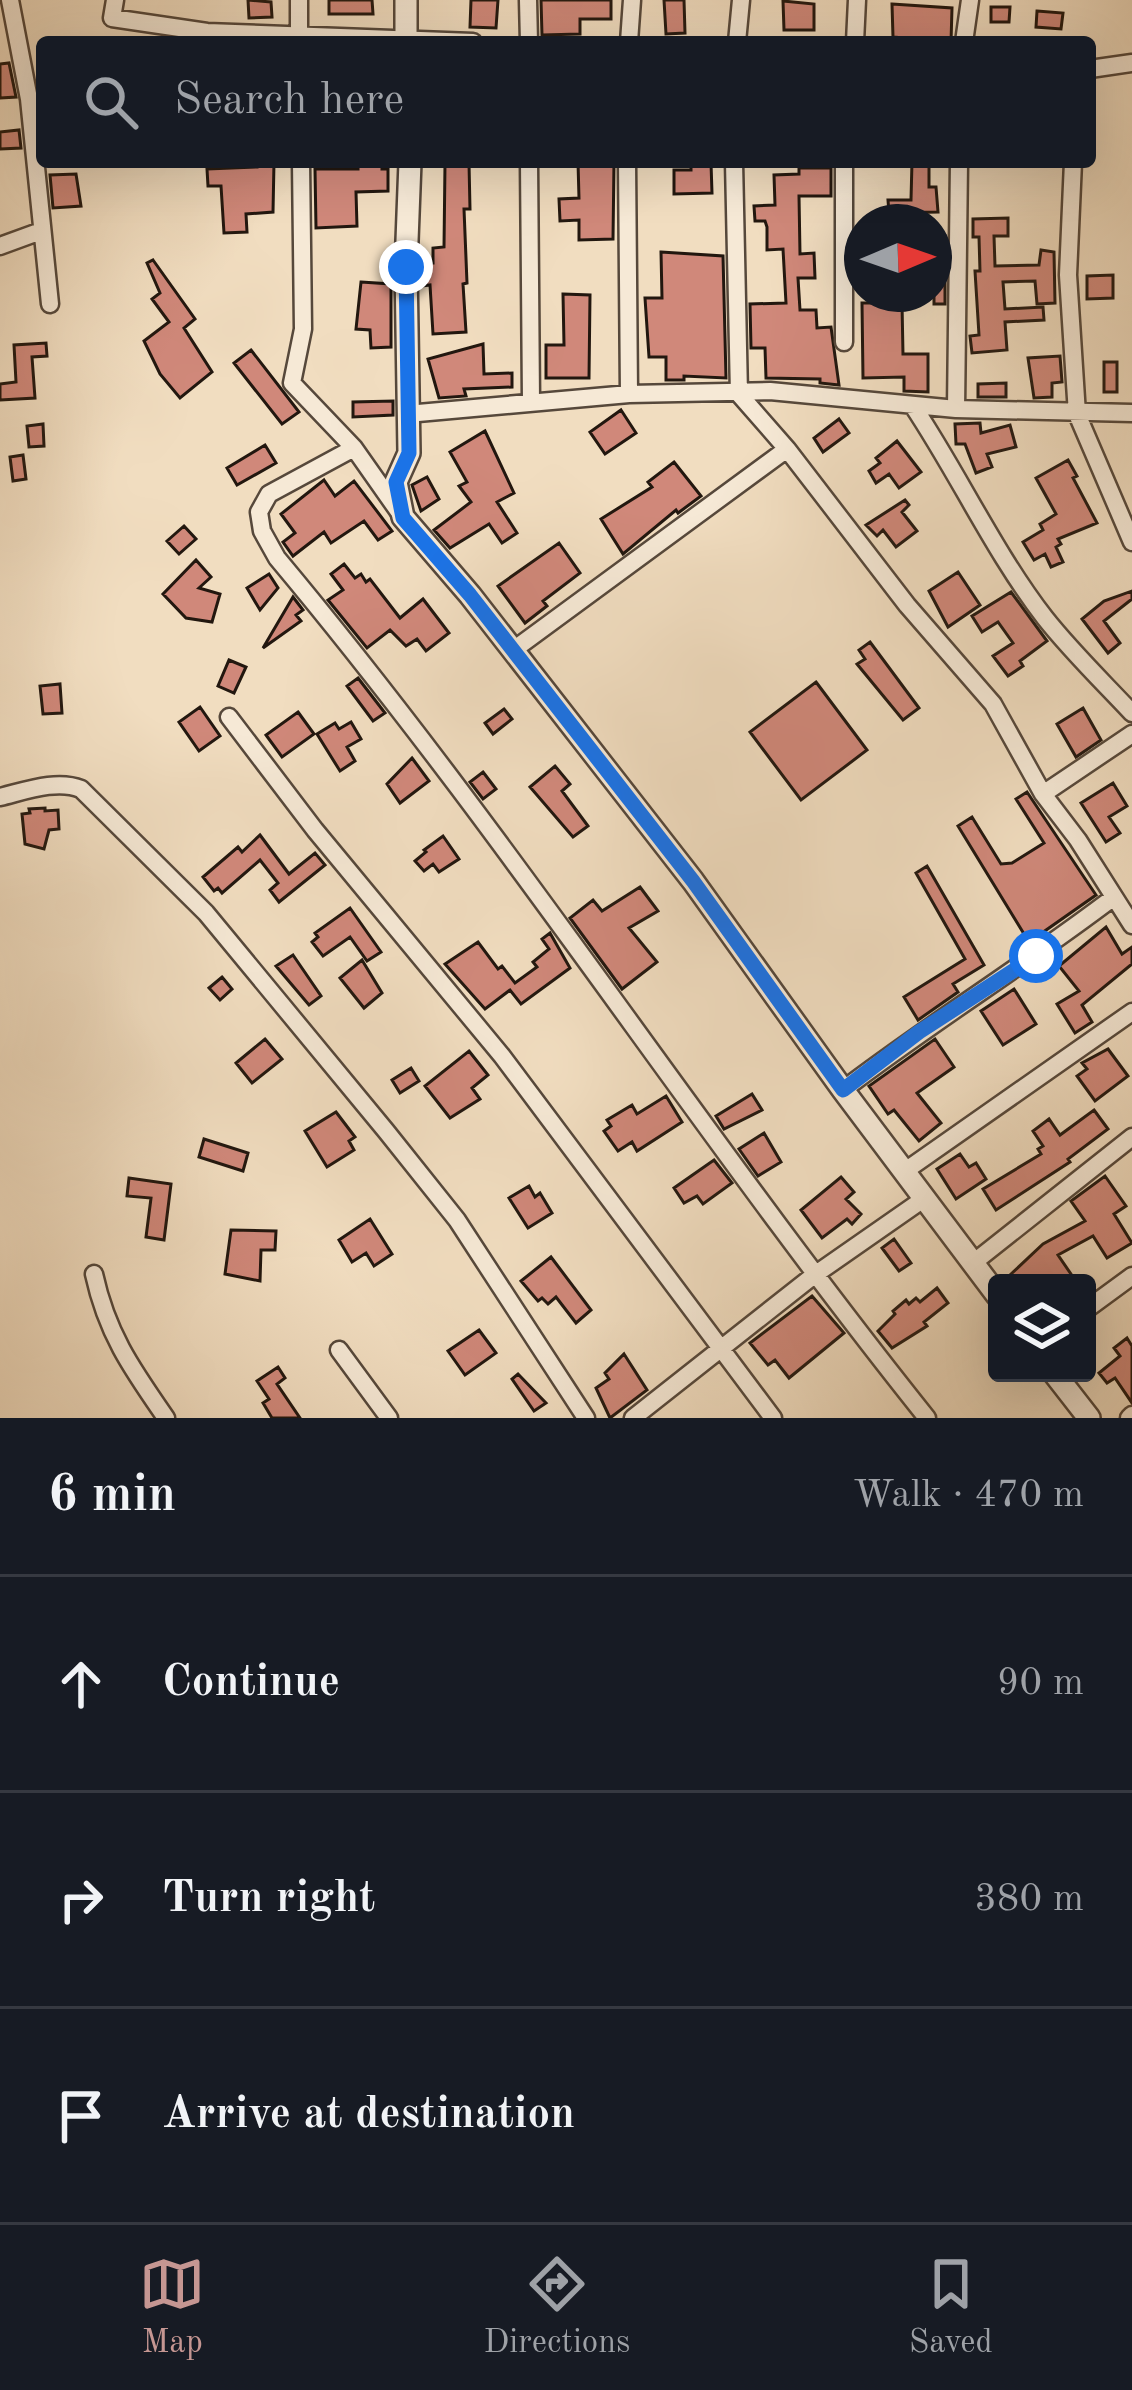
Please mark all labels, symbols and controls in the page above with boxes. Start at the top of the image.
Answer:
search box [36,36,1096,168]
icon: search [78,69,144,135]
text: Search here [174,79,404,124]
north arrow [844,204,952,312]
route end [379,240,433,294]
route start [1009,929,1063,983]
map controls [988,1274,1096,1382]
button: layers [988,1274,1096,1382]
text: 6 min [48,1471,176,1522]
text: Walk · 470 m [853,1476,1084,1515]
icon: ahead [48,1651,114,1717]
text: Continue [162,1661,340,1706]
text: 90 m [997,1664,1084,1703]
icon: right [48,1867,114,1933]
text: Turn right [162,1877,375,1922]
text: 380 m [974,1880,1084,1919]
icon: arrive [48,2083,114,2149]
text: Arrive at destination [162,2093,575,2138]
tab: Map [139,2251,205,2364]
tab: Directions [484,2251,630,2364]
tab: Saved [909,2251,993,2364]

